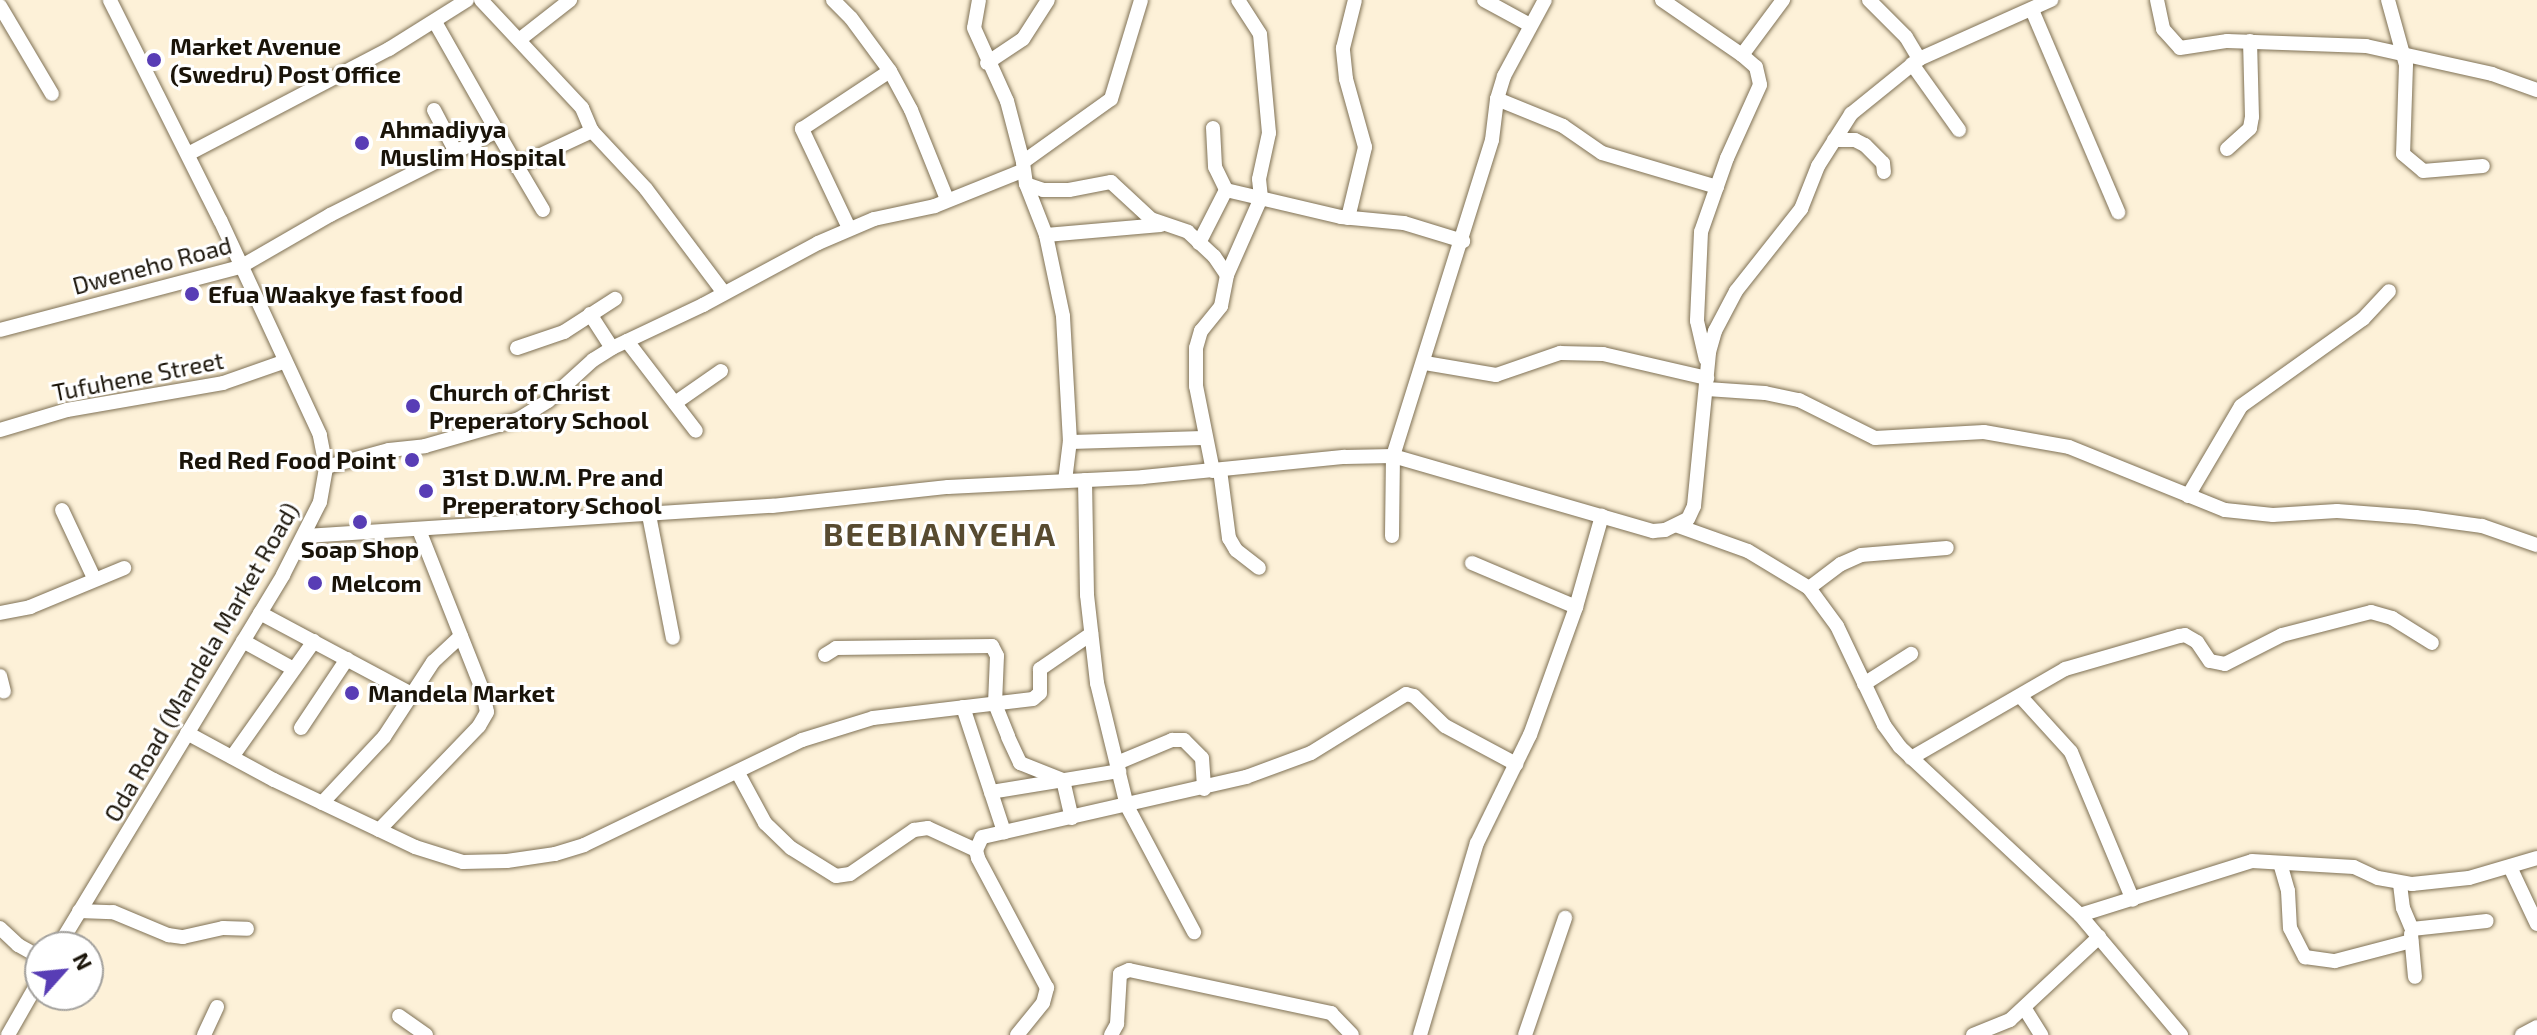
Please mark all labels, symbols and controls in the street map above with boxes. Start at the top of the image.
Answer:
place label: Market Avenue (Swedru) Post Office [170,32,401,88]
marker: Market Avenue (Swedru) Post Office [145,51,163,69]
place label: Ahmadiyya Muslim Hospital [380,115,566,171]
marker: Ahmadiyya Muslim Hospital [351,132,373,154]
street label: Dweneho Road [69,230,235,300]
place label: Efua Waakye fast food [208,280,464,308]
marker: Efua Waakye fast food [183,285,201,303]
street label: Tufuhene Street [50,345,226,407]
place label: Church of Christ Preperatory School [429,378,649,434]
marker: Church of Christ Preperatory School [404,397,422,415]
place label: Red Red Food Point [178,446,396,474]
marker: Red Red Food Point [403,451,421,469]
place label: 31st D.W.M. Pre and Preperatory School [442,463,663,519]
marker: 31st D.W.M. Pre and Preperatory School [417,482,435,500]
street label: Oda Road (Mandela Market Road) [98,497,304,827]
marker: Soap Shop [351,513,369,531]
district label: BEEBIANYEHA [823,514,1057,552]
place label: Soap Shop [301,535,419,563]
place label: Melcom [331,569,422,597]
marker: Melcom [306,574,324,592]
place label: Mandela Market [368,679,555,707]
marker: Mandela Market [343,684,361,702]
north arrow [24,931,104,1011]
text: N [68,948,99,974]

